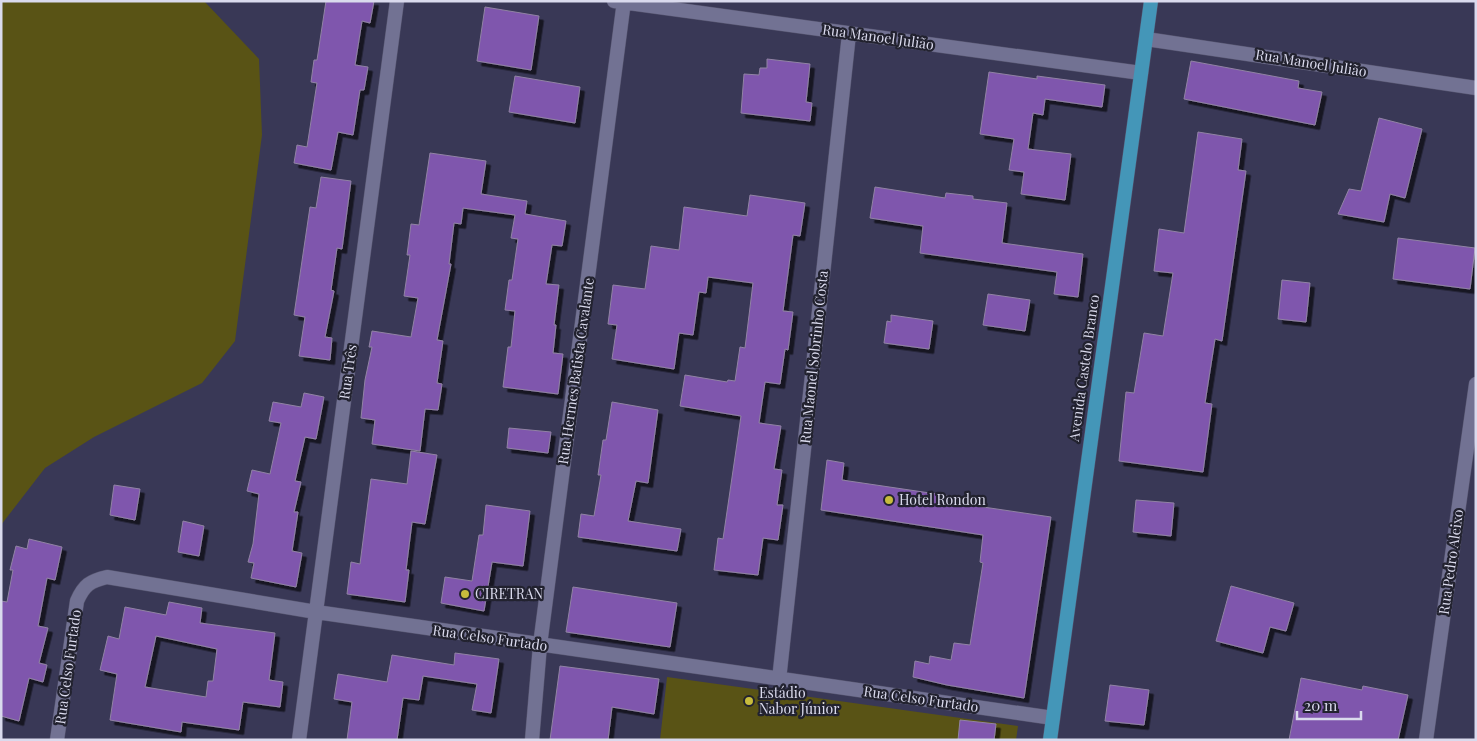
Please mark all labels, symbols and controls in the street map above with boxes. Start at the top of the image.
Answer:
street label: Rua Manoel Julião [821,19,935,54]
street label: Rua Manoel Julião [1254,44,1368,81]
street label: Rua Maonel Sobrinho Costa [795,269,832,444]
street label: Rua Hermes Batista Cavalante [553,276,598,466]
street label: Avenida Castelo Branco [1064,293,1103,444]
street label: Rua Três [334,343,361,401]
place label: Hotel Rondon [899,490,986,509]
marker: Hotel Rondon [883,494,895,506]
street label: Rua Pedro Aleixo [1434,508,1467,616]
place label: CIRETRAN [475,584,543,603]
marker: CIRETRAN [459,588,471,600]
street label: Rua Celso Furtado [50,608,85,726]
street label: Rua Celso Furtado [431,620,549,655]
street label: Rua Celso Furtado [862,681,980,716]
place label: Estádio Nabor Júnior [759,683,840,718]
scale bar [1297,688,1361,720]
marker: Estádio Nabor Júnior [743,695,755,707]
text: 20 m [1304,695,1338,715]

